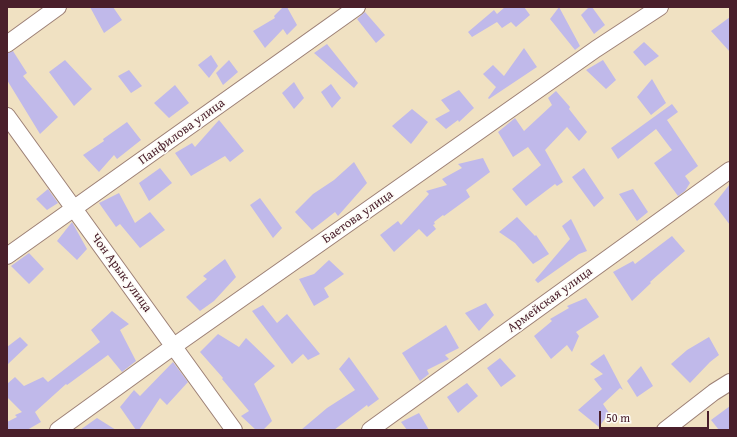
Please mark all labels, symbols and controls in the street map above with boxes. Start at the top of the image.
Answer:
street label: Панфилова улица [136,95,228,169]
street label: Баетова улица [320,187,396,247]
street label: Чон Арык улица [87,230,155,316]
street label: Армейская улица [504,264,596,336]
scale bar [601,403,711,429]
text: 50 m [606,409,630,426]

